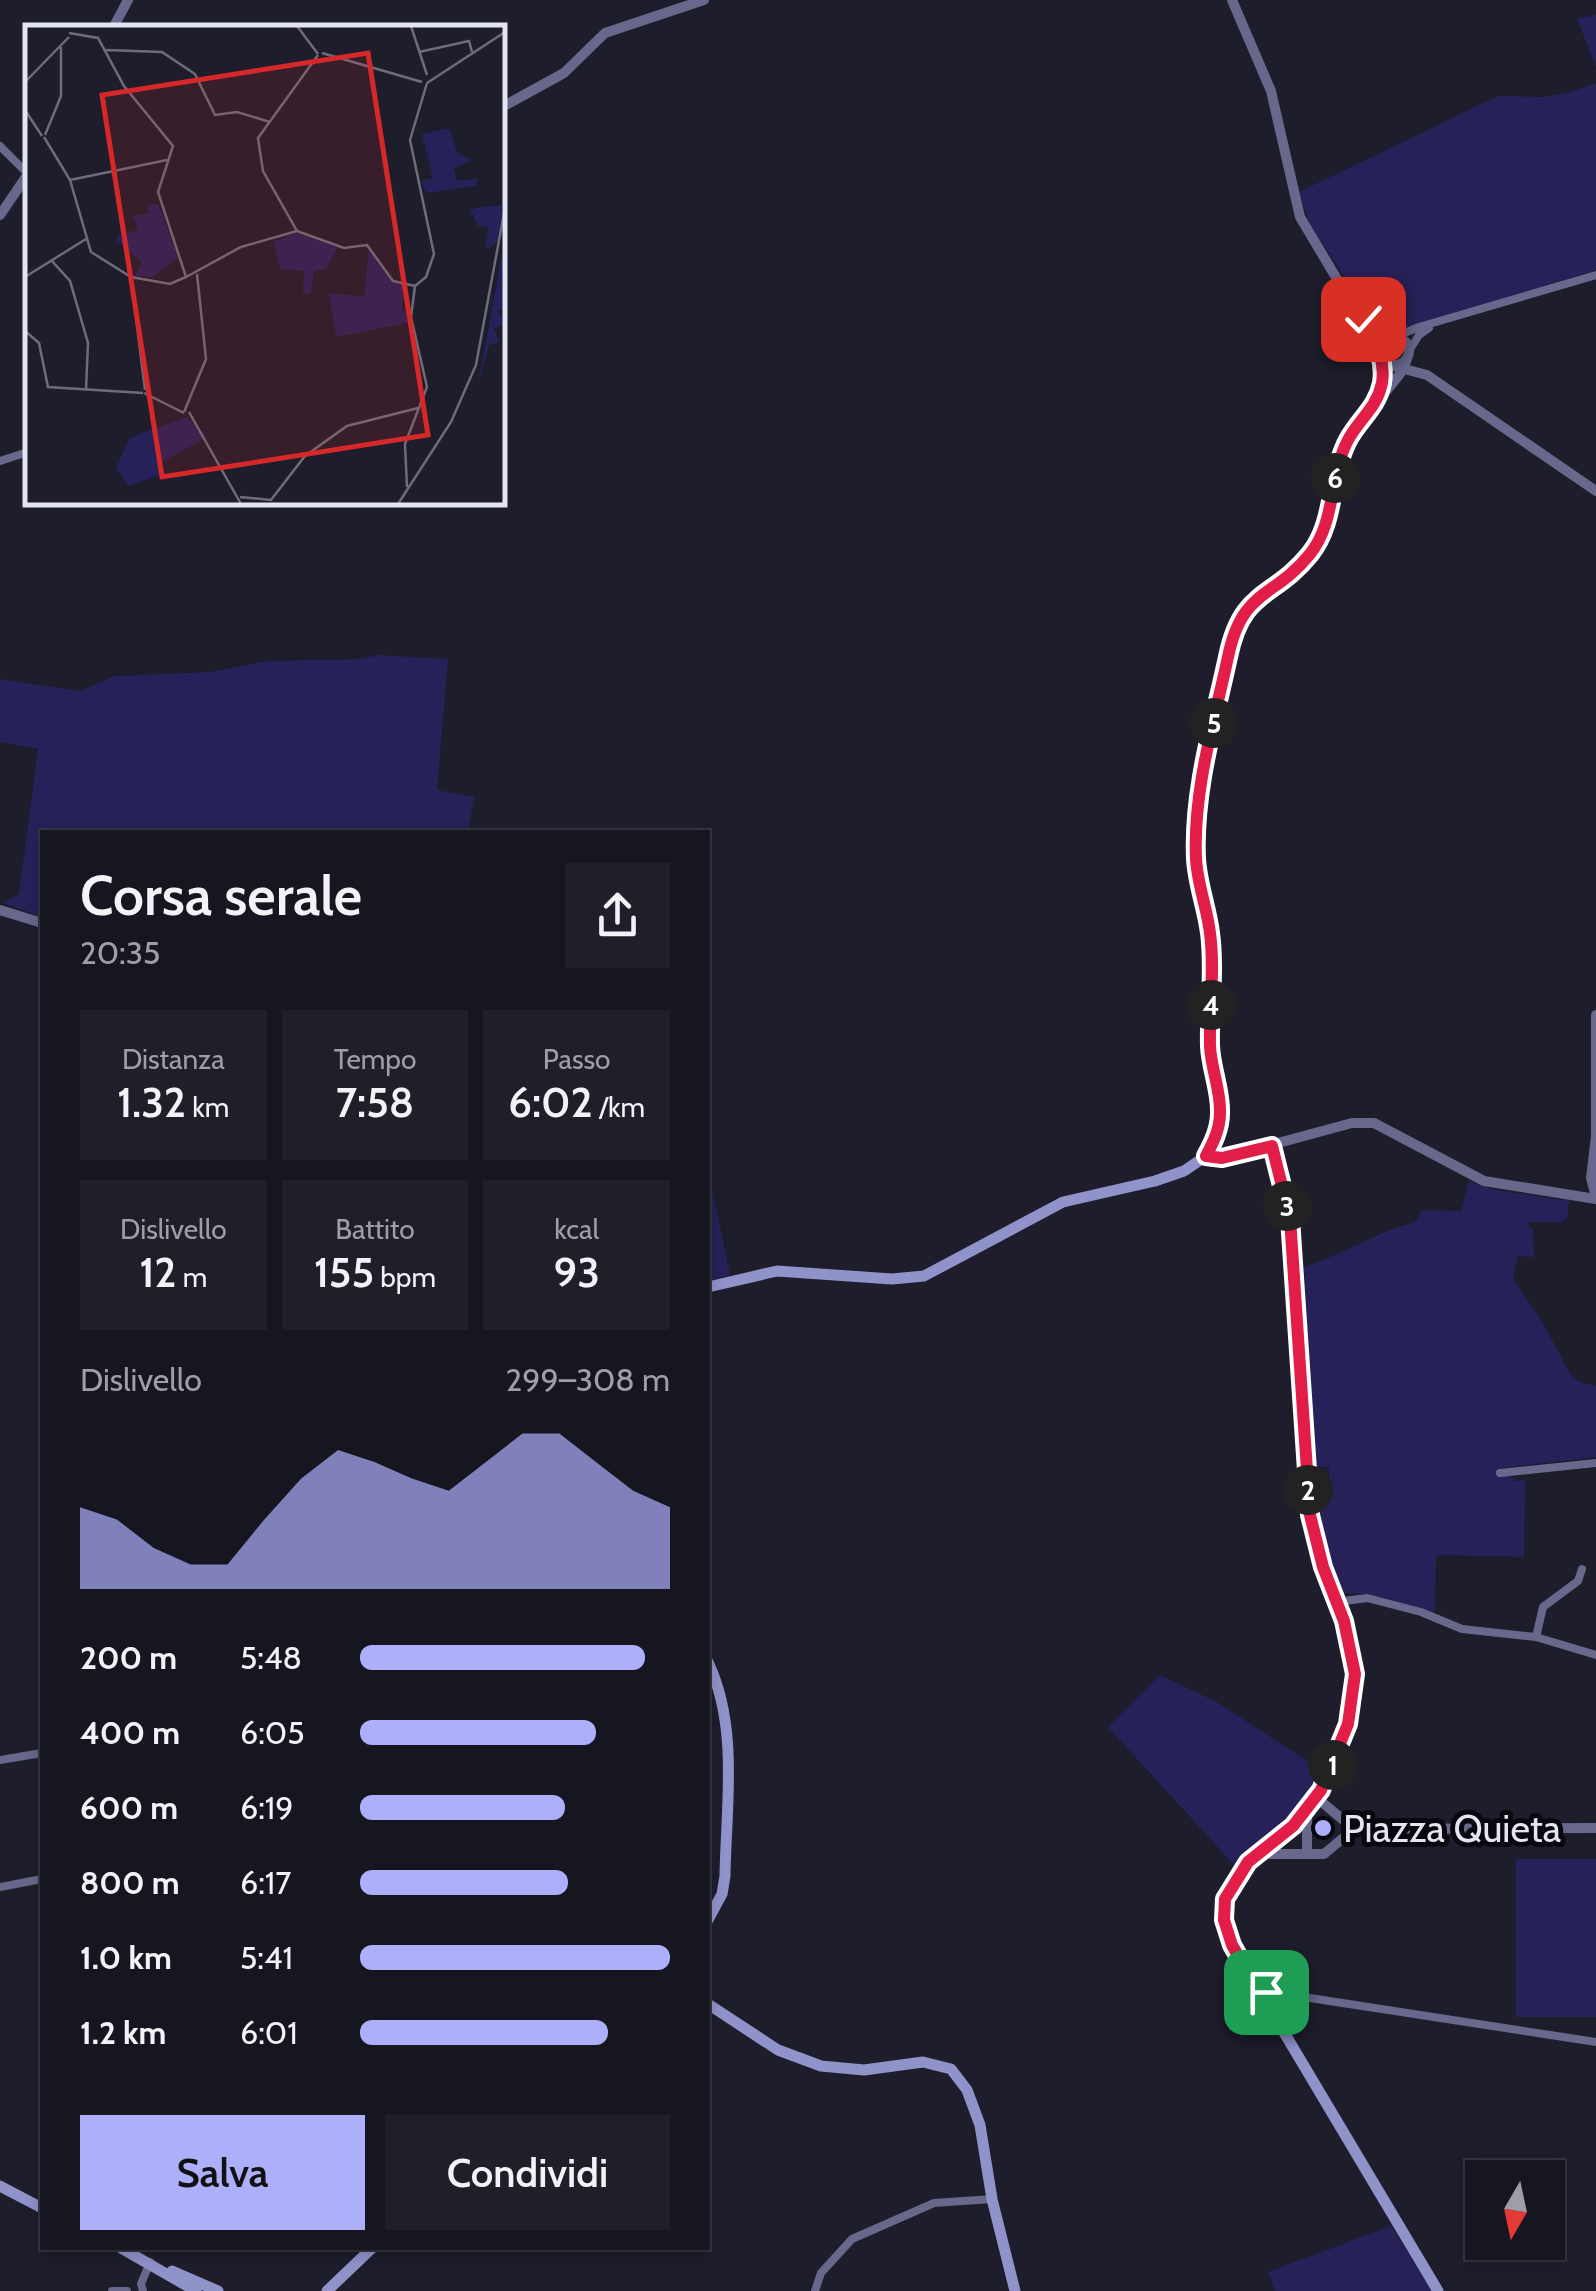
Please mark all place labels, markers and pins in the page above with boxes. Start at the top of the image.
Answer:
pin [1321,277,1406,362]
pin: 6 [1310,453,1360,503]
pin: 5 [1189,698,1239,748]
pin: 4 [1186,980,1236,1030]
pin: 3 [1262,1181,1312,1231]
pin: 2 [1283,1465,1333,1515]
pin: 1 [1308,1740,1358,1790]
place label: Piazza Quieta [1343,1805,1561,1852]
marker: Piazza Quieta [1312,1817,1334,1839]
pin [1224,1950,1309,2035]

